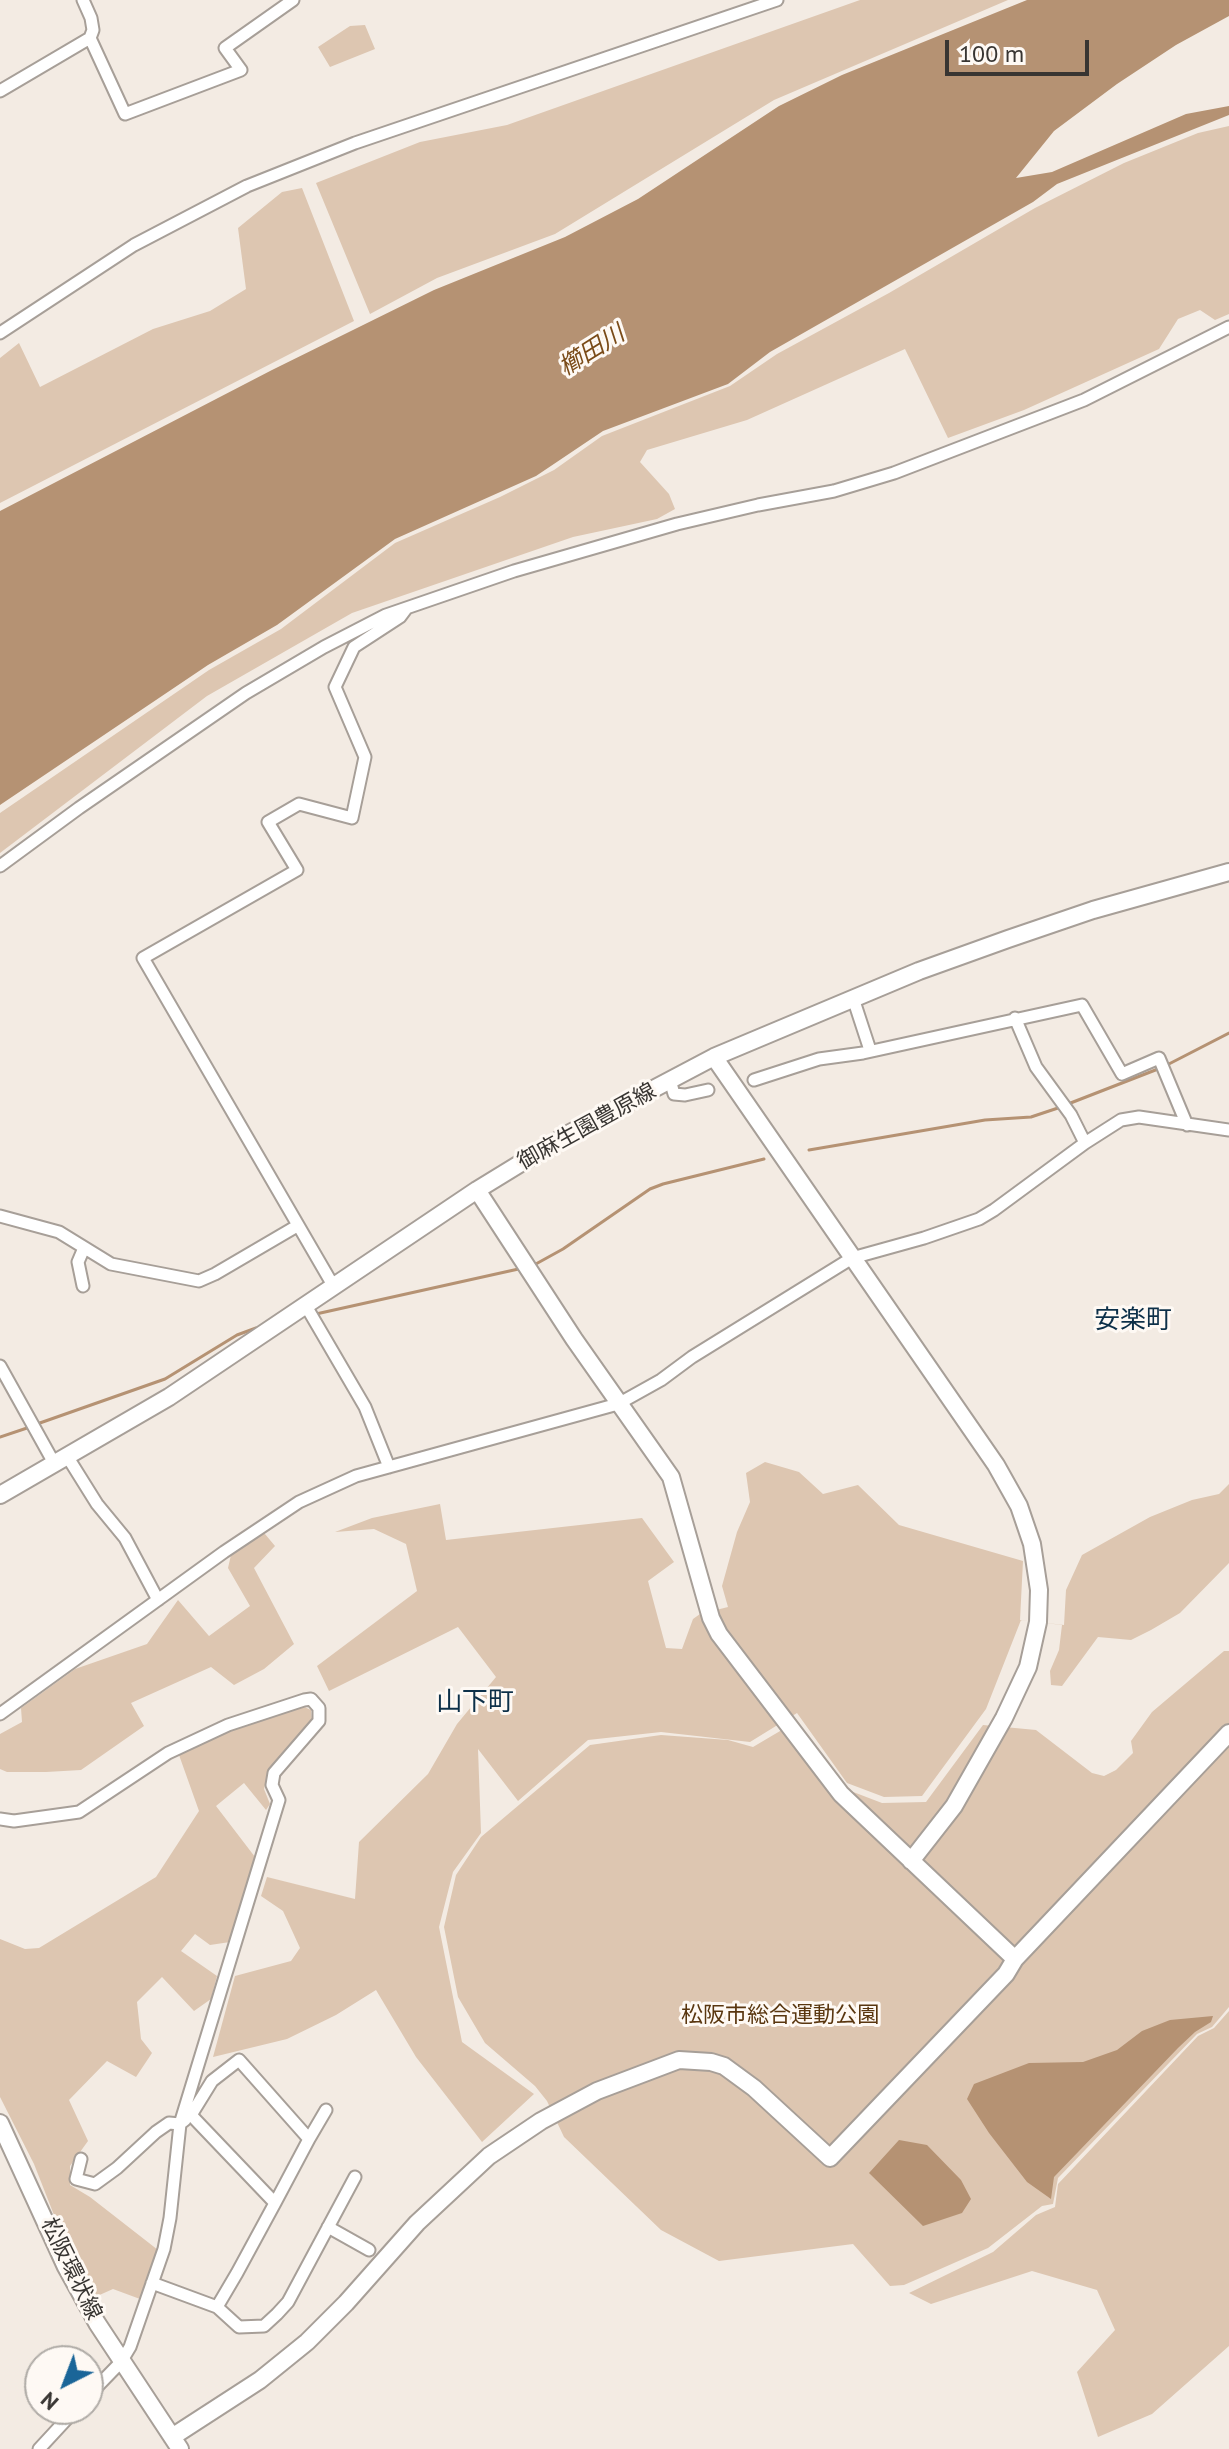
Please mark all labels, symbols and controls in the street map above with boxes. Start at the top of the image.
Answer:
scale bar [949,24,1093,74]
text: 100 m [959,38,1024,69]
water label: 櫛田川 [554,320,630,382]
street label: 御麻生園豊原線 [513,1078,661,1176]
district label: 安楽町 [1094,1305,1172,1337]
district label: 山下町 [436,1687,514,1719]
park label: 松阪市総合運動公園 [681,2003,879,2029]
street label: 松阪環状線 [35,2214,107,2324]
north arrow [24,2345,104,2425]
text: N [35,2386,64,2417]

